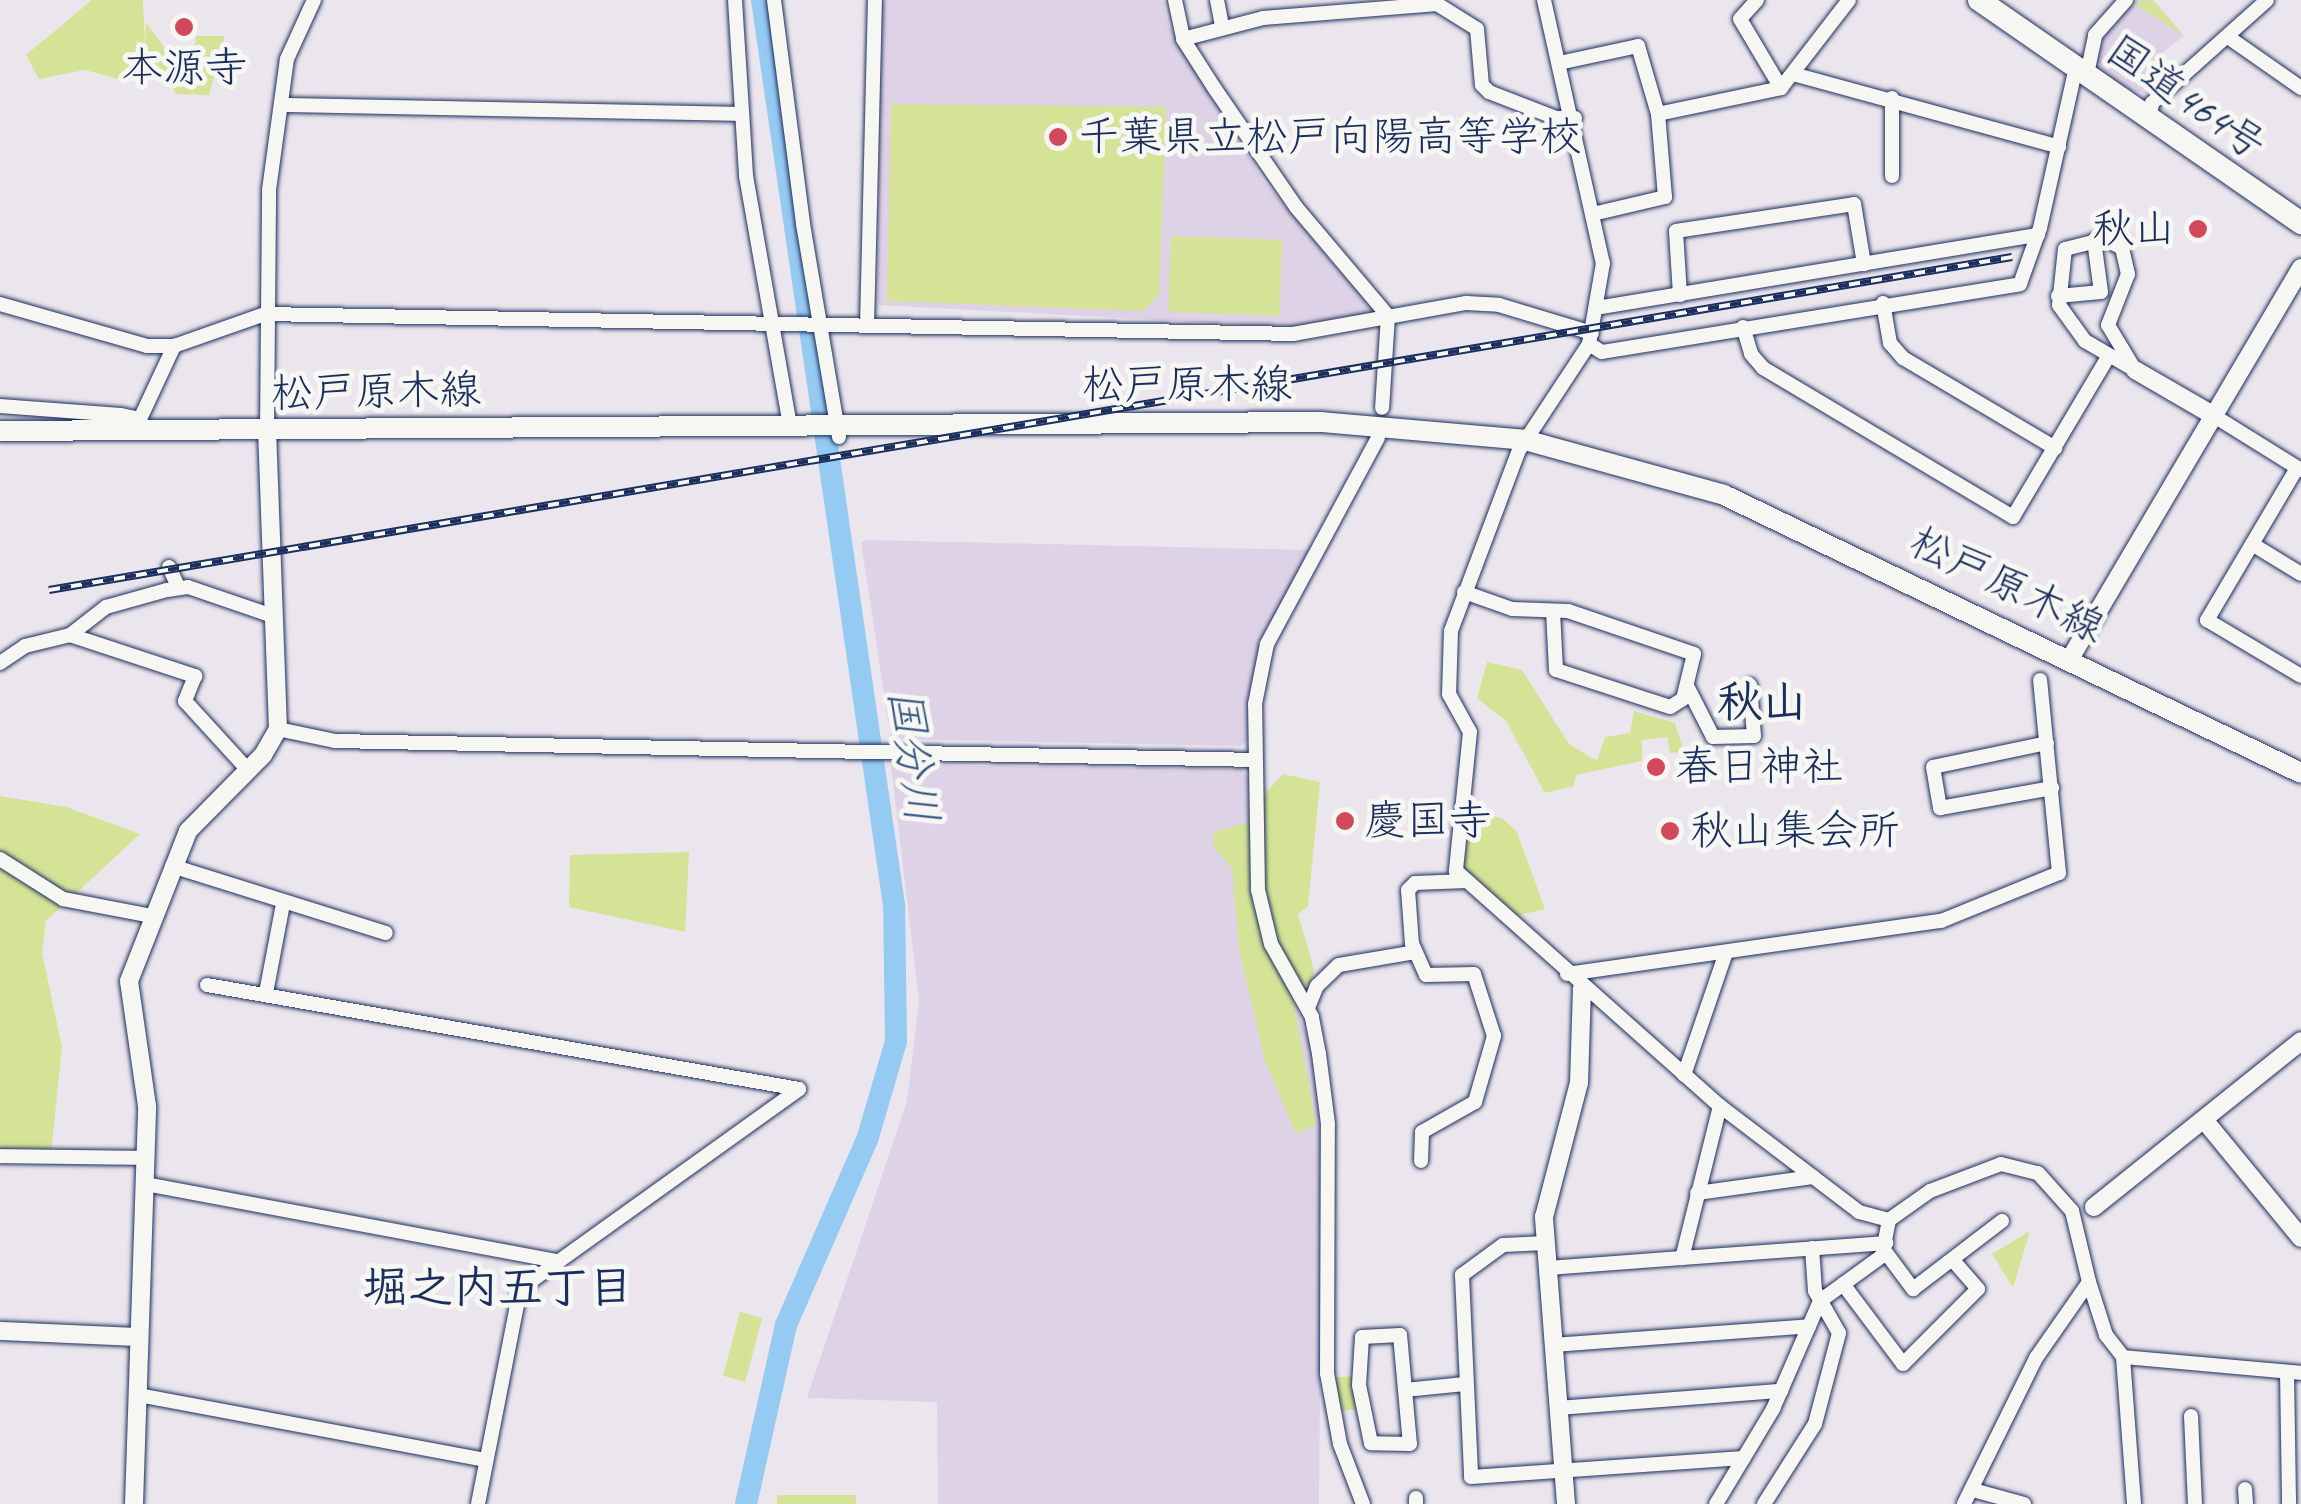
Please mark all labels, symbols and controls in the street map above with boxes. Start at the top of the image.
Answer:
marker: 本源寺 [173,16,195,38]
street label: 国道464号 [2097,25,2275,171]
place label: 本源寺 [121,43,247,93]
place label: 千葉県立松戸向陽高等学校 [1078,112,1582,162]
marker: 千葉県立松戸向陽高等学校 [1047,126,1069,148]
place label: 秋山 [2092,204,2176,254]
marker: 秋山 [2185,216,2211,242]
street label: 松戸原木線 [1082,360,1292,410]
street label: 松戸原木線 [271,365,481,419]
street label: 松戸原木線 [1902,516,2112,654]
district label: 秋山 [1717,676,1807,730]
water label: 国分川 [877,685,949,827]
place label: 春日神社 [1676,742,1844,792]
marker: 春日神社 [1645,756,1667,778]
place label: 慶国寺 [1365,796,1491,846]
place label: 秋山集会所 [1690,806,1900,856]
marker: 慶国寺 [1334,810,1356,832]
marker: 秋山集会所 [1659,820,1681,842]
district label: 堀之内五丁目 [363,1261,633,1315]

